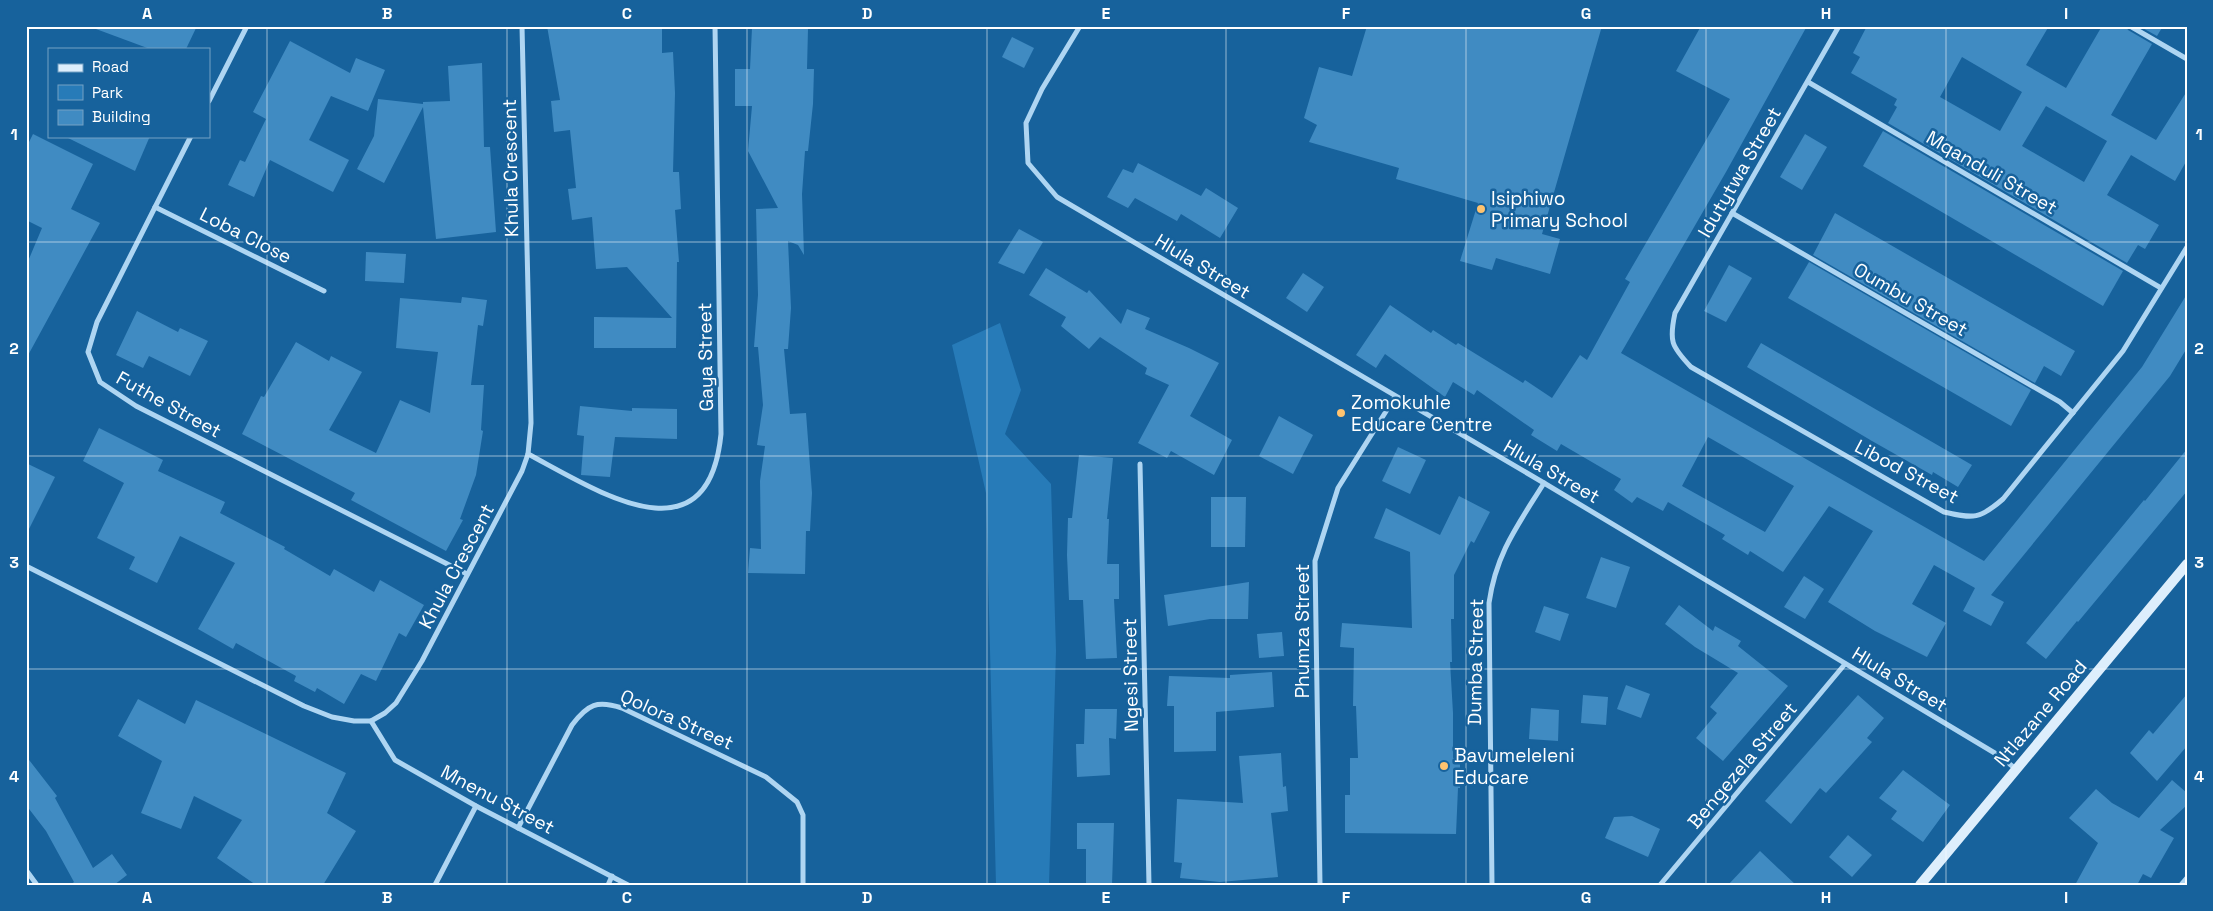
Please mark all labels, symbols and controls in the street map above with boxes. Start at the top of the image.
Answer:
text: A [142,3,152,24]
text: B [382,3,392,24]
text: C [622,3,632,24]
text: D [862,3,872,24]
text: E [1102,3,1111,24]
text: F [1342,3,1351,24]
text: G [1581,3,1591,24]
text: H [1821,3,1831,24]
text: I [2064,3,2068,24]
legend [48,48,210,138]
text: Road [92,57,129,76]
text: Park [92,83,123,102]
street label: Khula Crescent [497,99,524,237]
street label: Idutytwa Street [1692,103,1787,242]
text: Building [92,107,151,126]
text: 1 [10,124,18,145]
text: 1 [2195,124,2203,145]
street label: Mqanduli Street [1922,125,2062,220]
place label: Isiphiwo Primary School [1491,186,1628,233]
street label: Loba Close [196,202,296,269]
marker: Isiphiwo Primary School [1475,203,1487,215]
street label: Hlula Street [1150,228,1255,305]
street label: Oumbu Street [1849,257,1972,342]
street label: Gaya Street [692,302,719,412]
text: 2 [9,338,19,359]
text: 2 [2194,338,2204,359]
street label: Futhe Street [112,365,226,444]
place label: Zomokuhle Educare Centre [1351,390,1492,437]
marker: Zomokuhle Educare Centre [1335,407,1347,419]
street label: Hlula Street [1499,434,1604,509]
street label: Libod Street [1850,434,1963,509]
street label: Khula Crescent [413,499,500,633]
text: 3 [9,552,19,573]
text: 3 [2194,552,2204,573]
street label: Phumza Street [1290,564,1315,698]
street label: Dumba Street [1462,598,1489,726]
street label: Ngesi Street [1117,618,1144,732]
street label: Hlula Street [1847,641,1952,718]
street label: Ntlazane Road [1988,655,2092,772]
street label: Qolora Street [616,683,737,756]
street label: Bengezela Street [1682,697,1803,834]
place label: Bavumeleleni Educare [1454,743,1575,790]
street label: Mnenu Street [437,759,559,840]
marker: Bavumeleleni Educare [1438,760,1450,772]
text: 4 [9,766,19,787]
text: 4 [2194,766,2204,787]
text: A [142,887,152,908]
text: B [382,887,392,908]
text: C [622,887,632,908]
text: D [862,887,872,908]
text: E [1102,887,1111,908]
text: F [1342,887,1351,908]
text: G [1581,887,1591,908]
text: H [1821,887,1831,908]
text: I [2064,887,2068,908]

